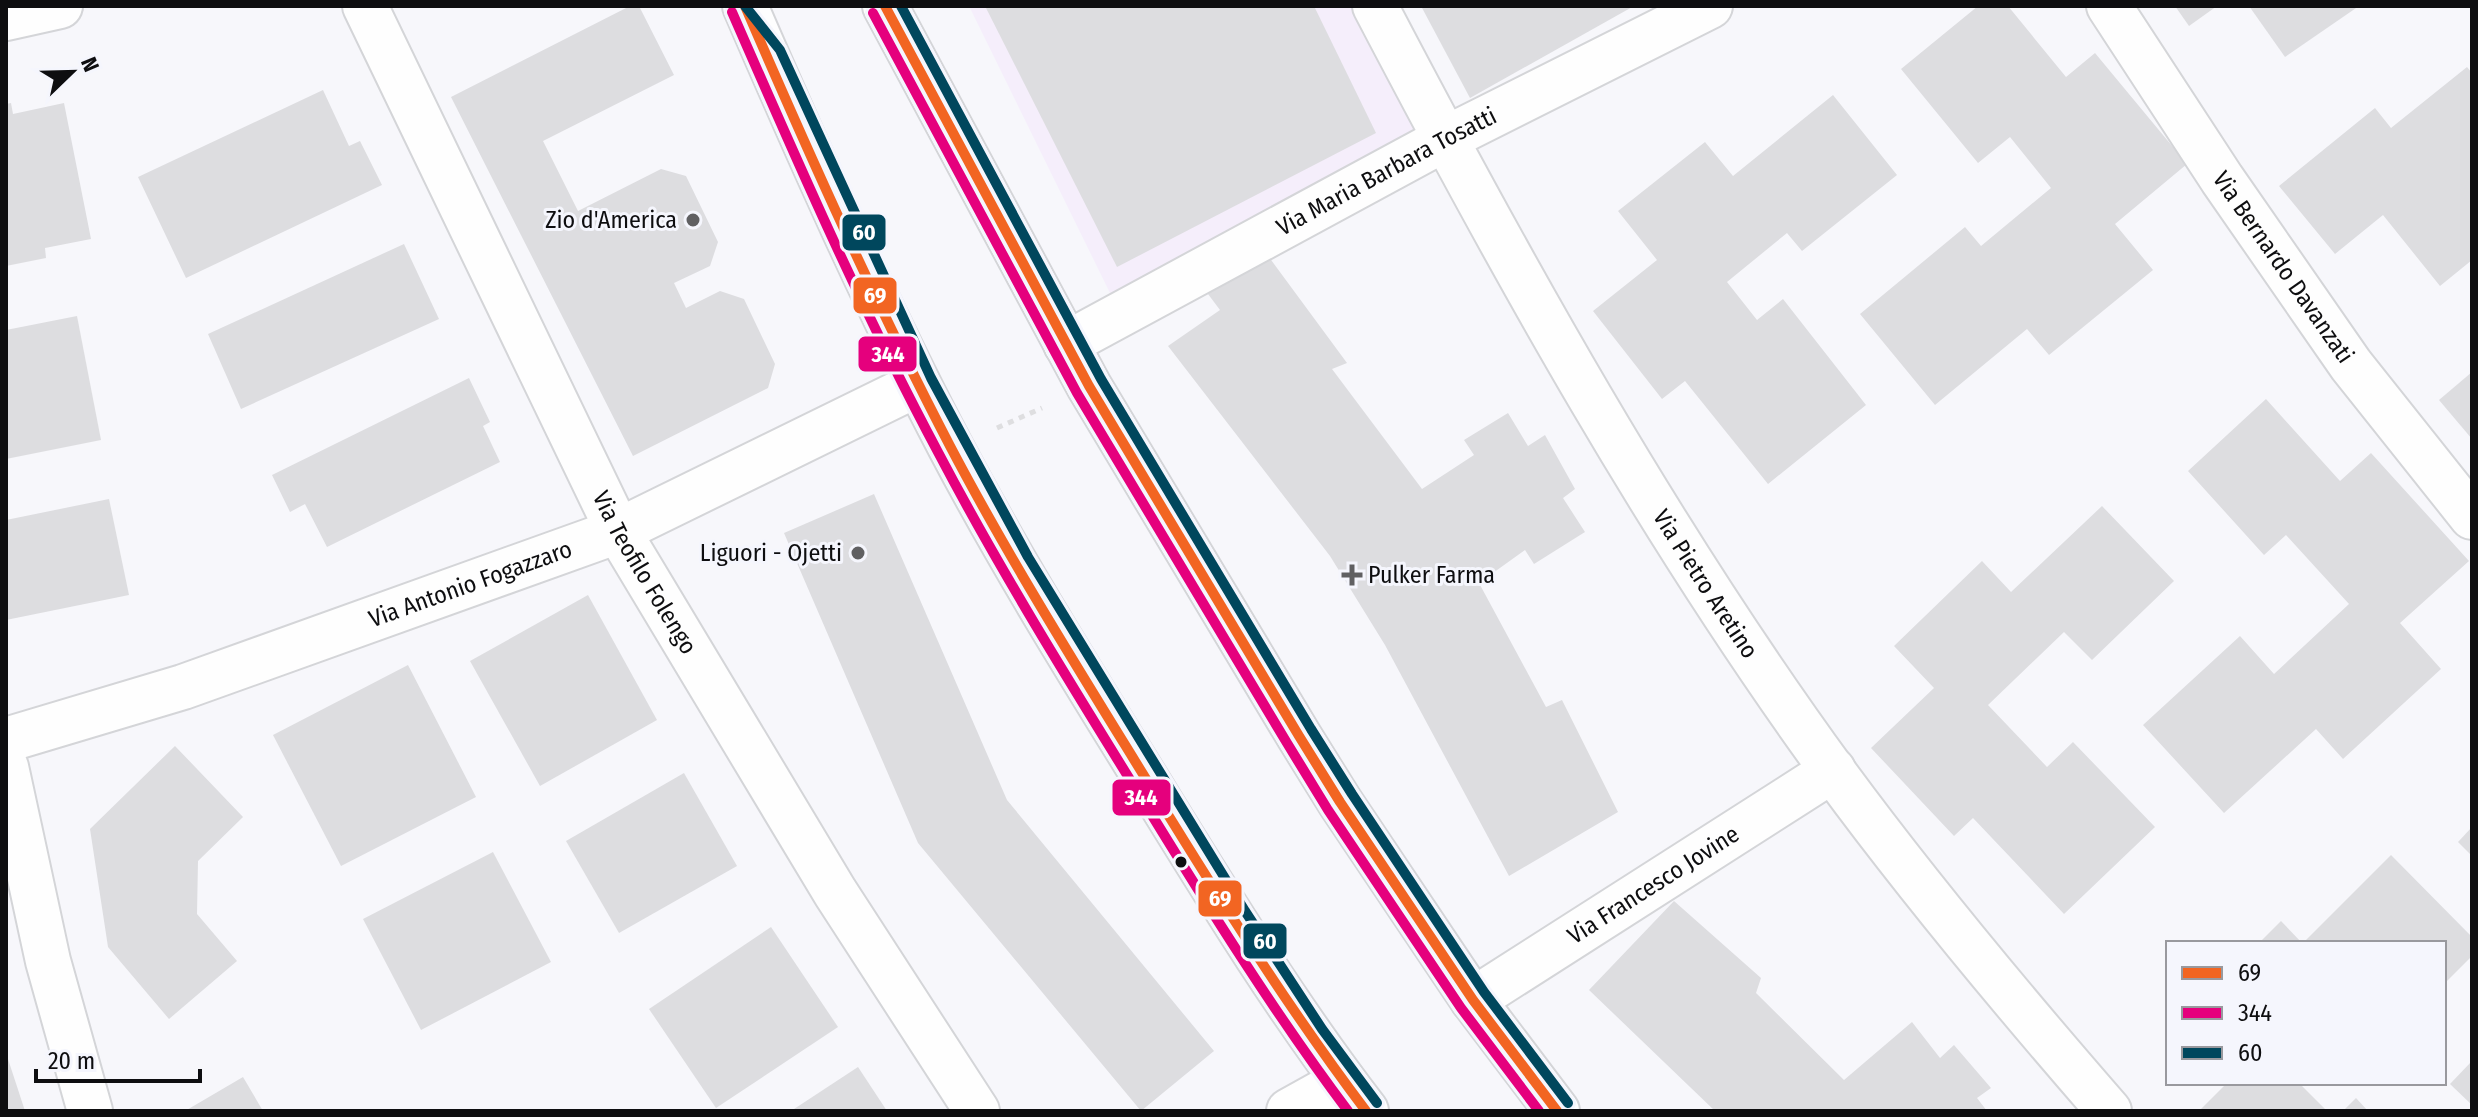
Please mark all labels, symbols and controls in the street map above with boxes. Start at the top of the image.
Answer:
north arrow [32,32,112,112]
text: N [75,53,105,76]
street label: Via Maria Barbara Tosatti [1272,102,1501,241]
street label: Via Bernardo Davanzati [2207,166,2359,369]
place label: Zio d'America [545,206,677,234]
marker: Zio d'America [684,211,702,229]
line badge: 60 [841,213,887,252]
text: 60 [852,219,876,246]
line badge: 69 [852,276,898,315]
text: 69 [864,282,886,309]
line badge: 344 [857,335,918,373]
text: 344 [871,341,904,368]
street label: Via Teofilo Folengo [587,487,703,659]
street label: Via Pietro Aretino [1647,504,1764,664]
street label: Via Antonio Fogazzaro [365,535,576,633]
place label: Liguori - Ojetti [700,539,842,567]
marker: Liguori - Ojetti [849,544,867,562]
place label: Pulker Farma [1368,561,1495,589]
marker: Pulker Farma [1343,566,1361,584]
line badge: 344 [1111,778,1172,817]
text: 344 [1124,784,1157,811]
street label: Via Francesco Jovine [1562,820,1744,950]
unlabelled marker [1173,854,1189,870]
line badge: 69 [1197,879,1243,918]
text: 69 [1209,885,1231,912]
line badge: 60 [1242,922,1288,960]
text: 60 [1253,928,1277,955]
legend [2166,941,2446,1085]
text: 69 [2238,959,2261,987]
text: 344 [2238,999,2272,1027]
scale bar [36,1033,200,1083]
text: 60 [2238,1039,2262,1067]
text: 20 m [48,1047,95,1075]

